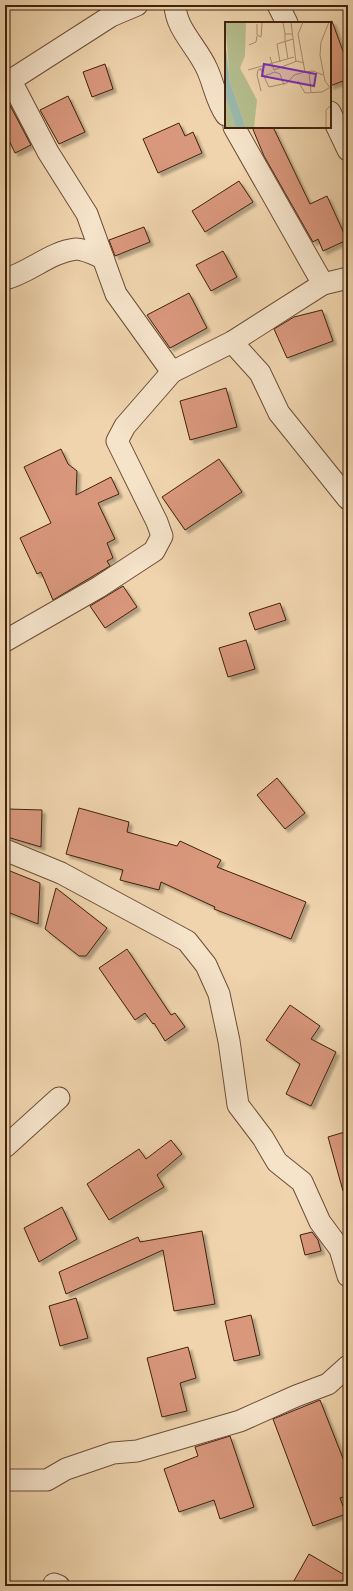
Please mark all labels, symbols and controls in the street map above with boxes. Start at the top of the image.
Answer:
inset map [225,22,331,128]

